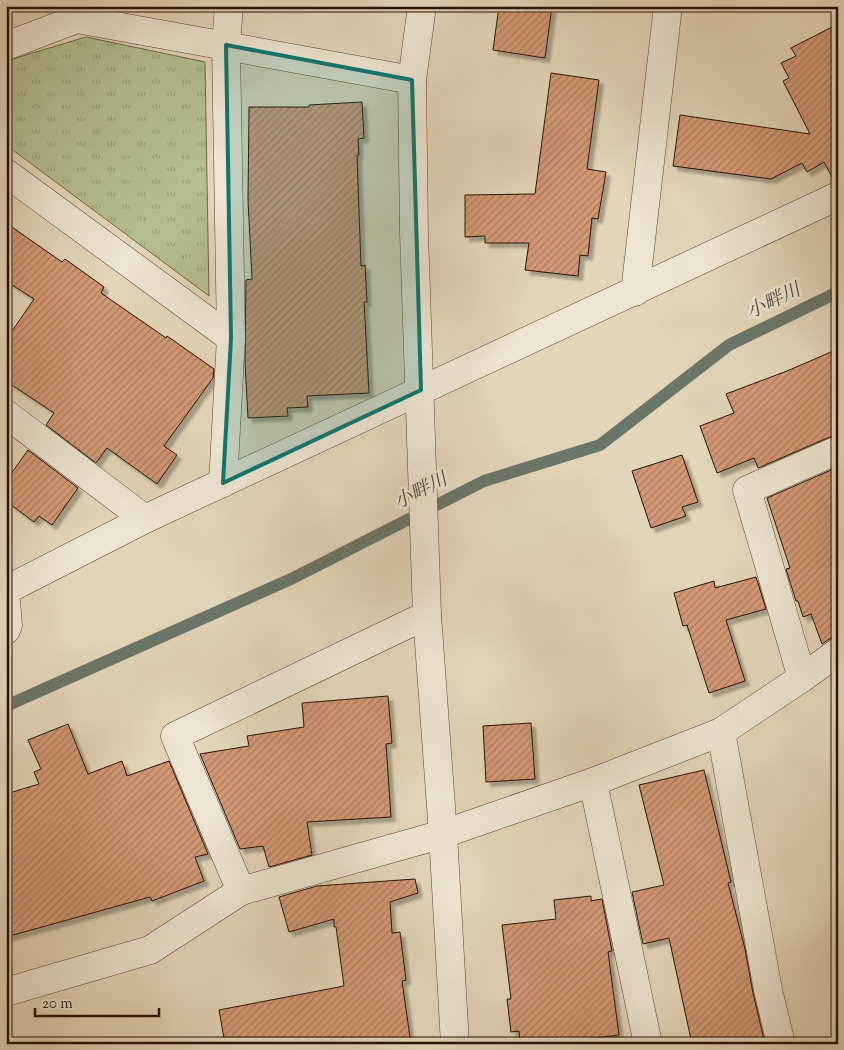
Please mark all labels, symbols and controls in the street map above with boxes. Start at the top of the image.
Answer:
water label: 小畔川 [742,276,807,327]
water label: 小畔川 [389,466,454,517]
scale bar [35,985,159,1017]
text: 20 m [42,994,73,1015]

